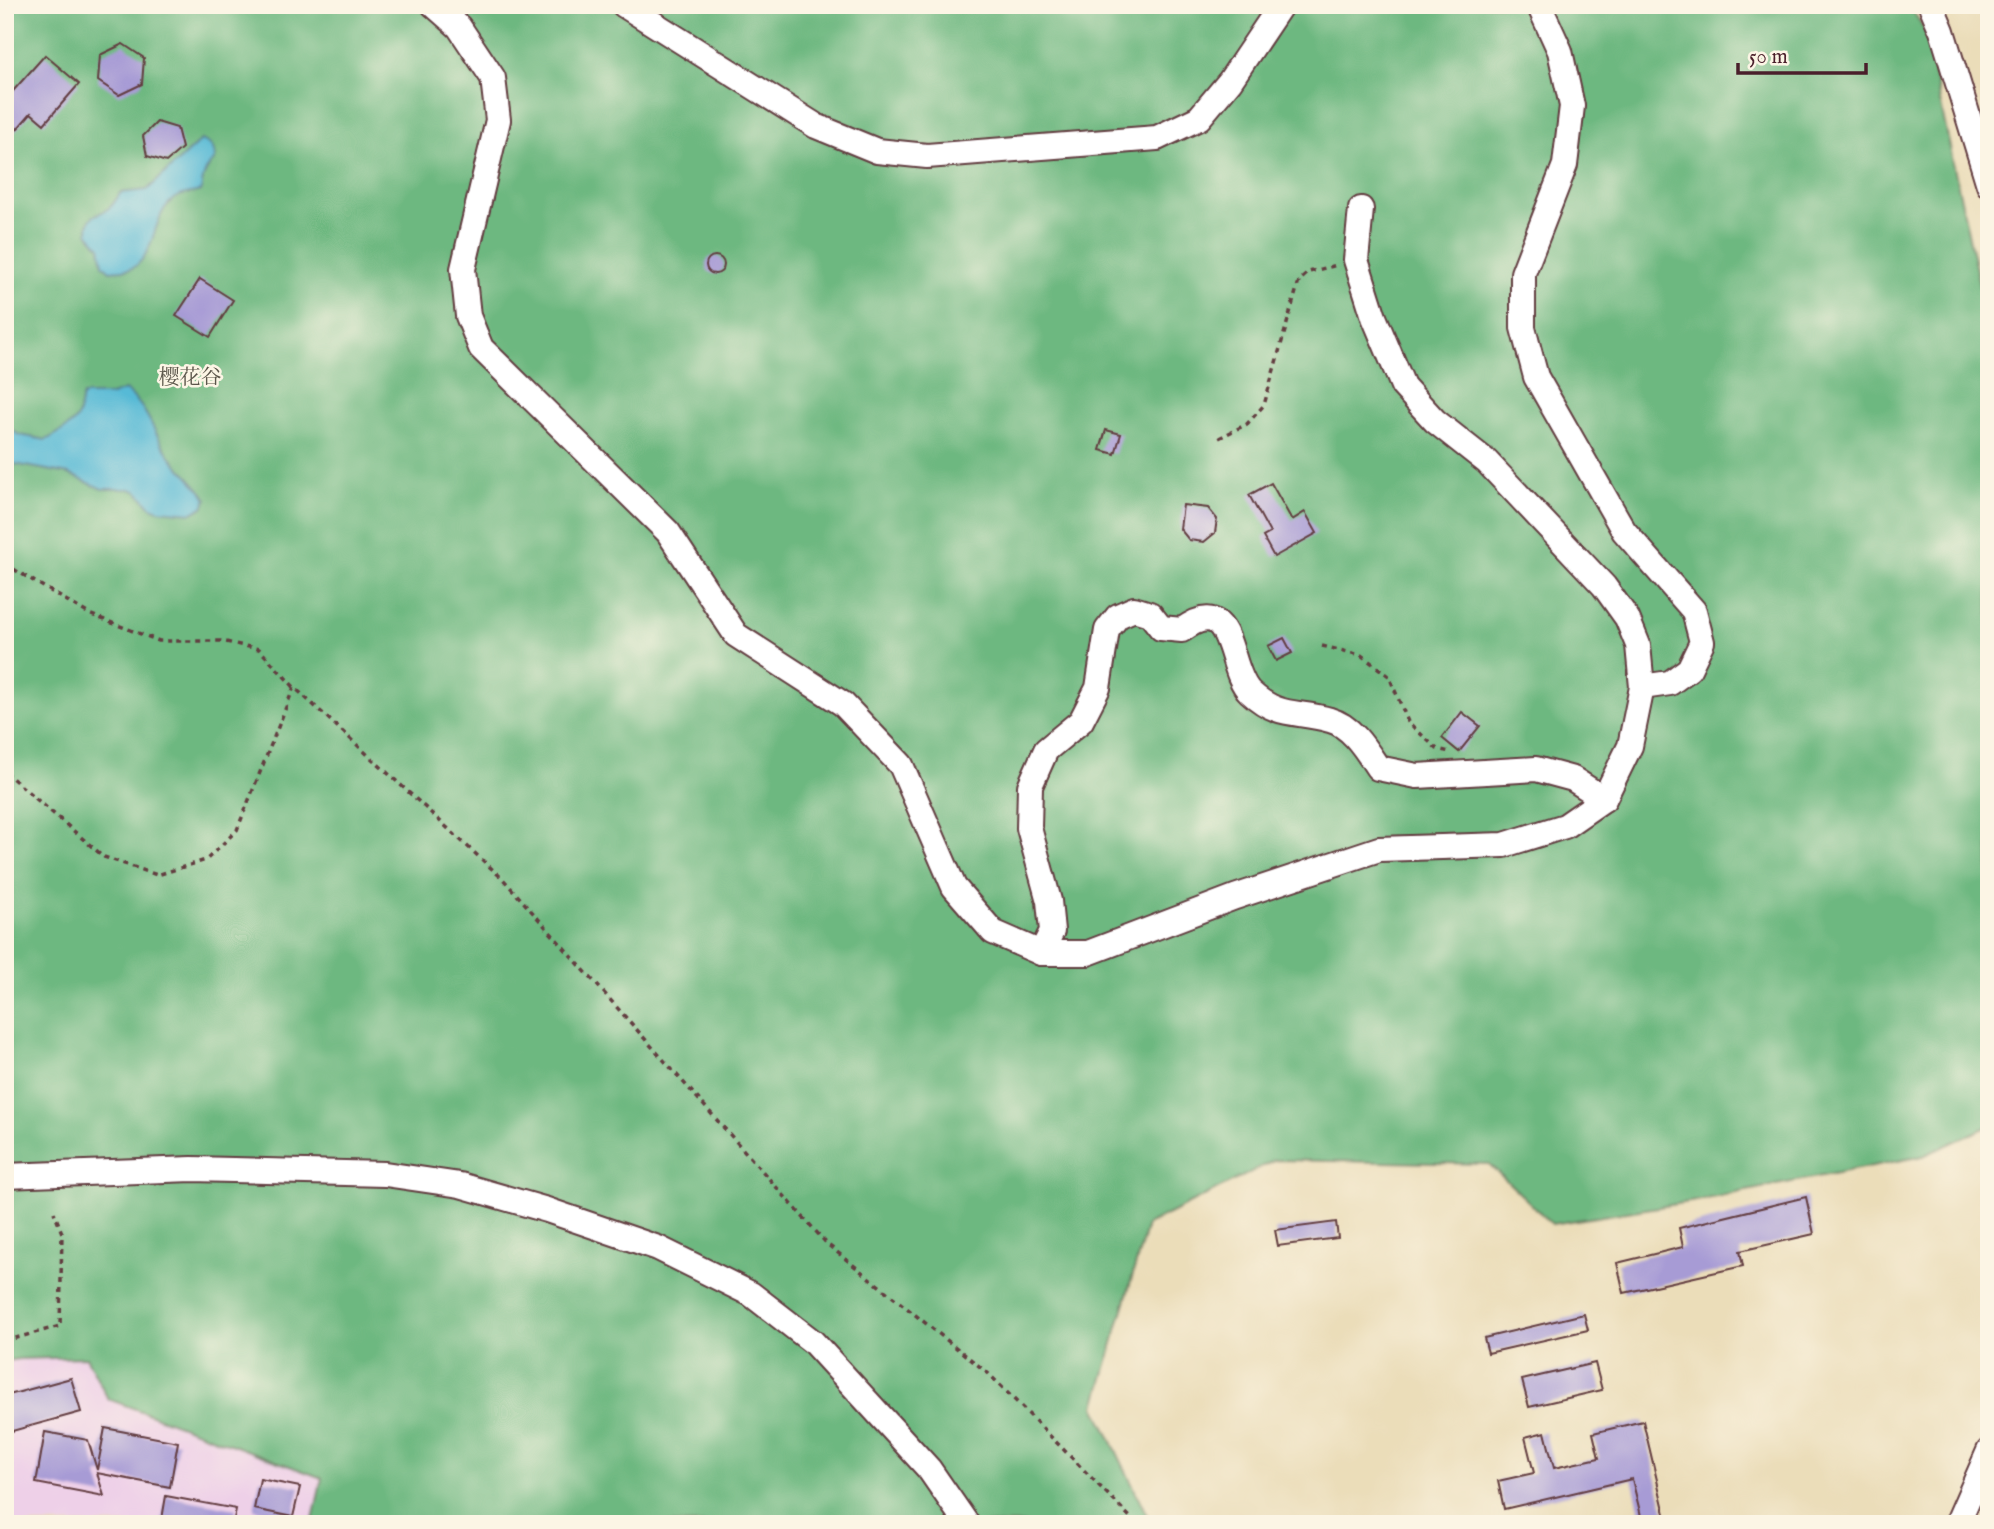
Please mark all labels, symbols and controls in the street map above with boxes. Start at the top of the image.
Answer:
scale bar [1738,32,1866,76]
text: 50 m [1749,44,1788,71]
park label: 樱花谷 [159,365,222,392]

